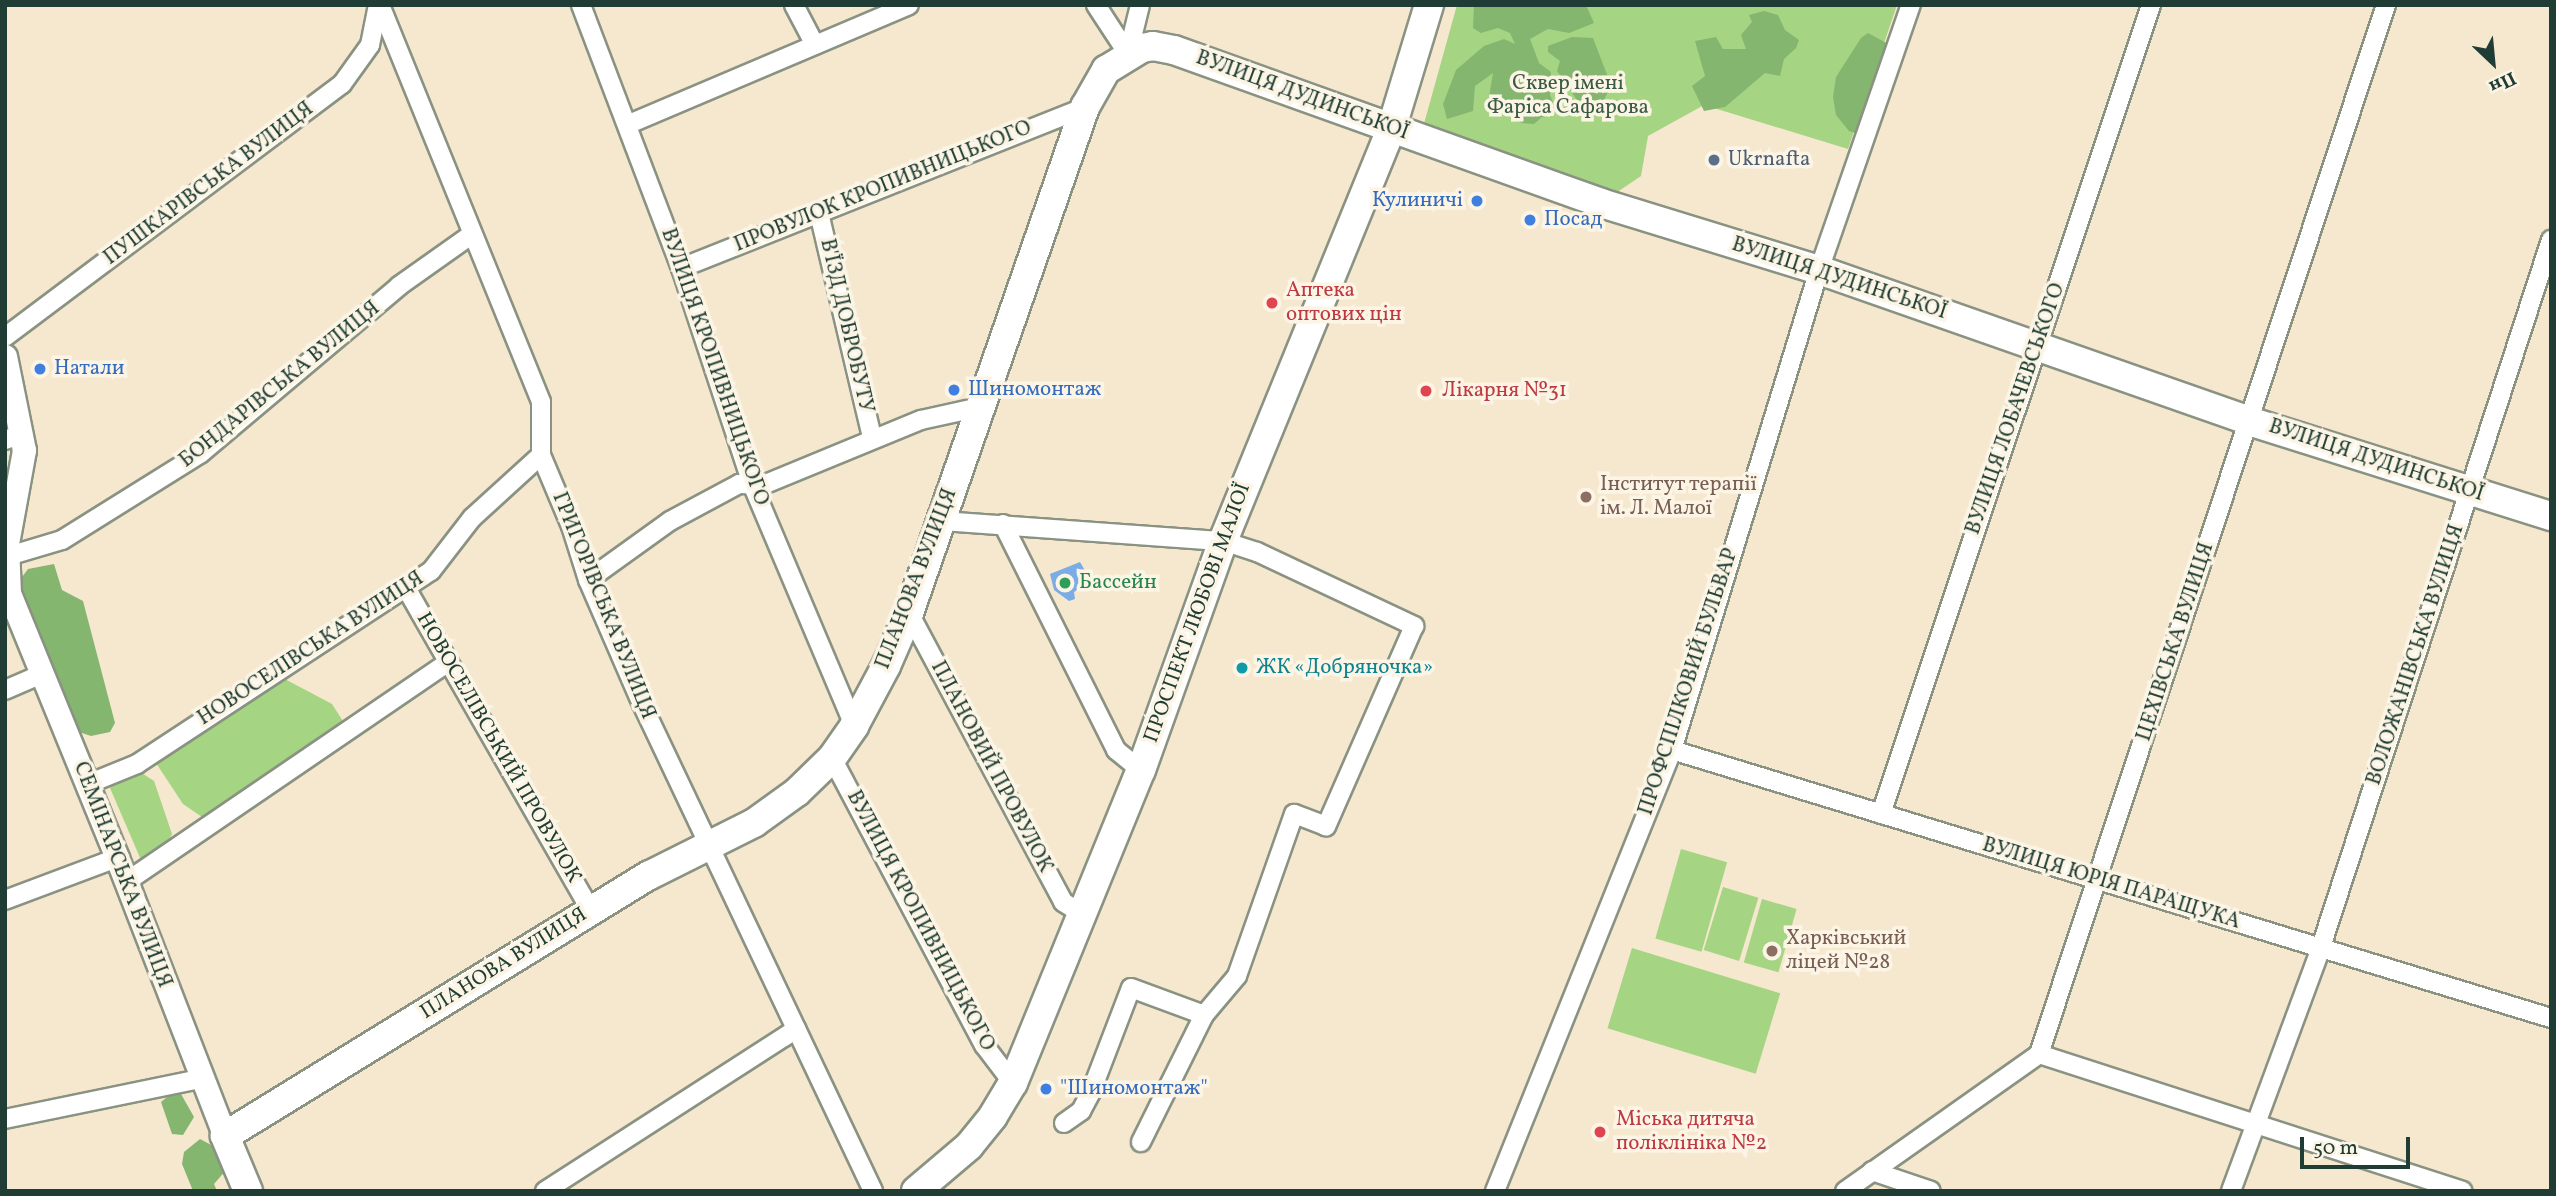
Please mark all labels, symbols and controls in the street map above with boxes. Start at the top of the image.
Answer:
north arrow [2458,28,2528,98]
street label: ВУЛИЦЯ ДУДИНСЬКОЇ [1192,46,1412,146]
text: Пн [2484,64,2520,99]
park label: Сквер імені Фаріса Сафарова [1487,71,1649,121]
street label: ПУШКАРІВСЬКА ВУЛИЦЯ [99,97,319,271]
street label: ПРОВУЛОК КРОПИВНИЦЬКОГО [731,116,1035,258]
place label: Ukrnafta [1728,147,1810,173]
marker: Ukrnafta [1706,152,1722,168]
place label: Кулиничі [1372,188,1463,214]
marker: Кулиничі [1469,193,1485,209]
place label: Посад [1544,207,1602,233]
marker: Посад [1522,212,1538,228]
street label: ВУЛИЦЯ КРОПИВНИЦЬКОГО [655,225,773,509]
street label: ВУЛИЦЯ ДУДИНСЬКОЇ [1728,232,1950,326]
street label: В'ЇЗД ДОБРОБУТУ [814,236,878,416]
place label: Аптека оптових цін [1286,278,1402,328]
street label: ВУЛИЦЯ ЛОБАЧЕВСЬКОГО [1961,280,2071,538]
marker: Аптека оптових цін [1264,295,1280,311]
street label: БОНДАРІВСЬКА ВУЛИЦЯ [175,296,385,474]
place label: Натали [54,356,125,382]
marker: Натали [32,361,48,377]
place label: Шиномонтаж [968,377,1101,403]
place label: Лікарня №31 [1442,378,1567,404]
marker: Лікарня №31 [1416,381,1436,401]
marker: Шиномонтаж [946,382,962,398]
street label: ВУЛИЦЯ ДУДИНСЬКОЇ [2265,414,2487,508]
place label: Інститут терапії ім. Л. Малої [1600,472,1758,522]
street label: ПРОСПЕКТ ЛЮБОВІ МАЛОЇ [1139,479,1257,747]
street label: ПЛАНОВА ВУЛИЦЯ [871,485,963,673]
street label: ГРИГОРІВСЬКА ВУЛИЦЯ [546,489,660,723]
marker: Інститут терапії ім. Л. Малої [1578,489,1594,505]
street label: ВОЛОЖАНІВСЬКА ВУЛИЦЯ [2362,521,2470,789]
street label: ЦЕХІВСЬКА ВУЛИЦЯ [2132,539,2220,745]
street label: ПРОФСПІЛКОВИЙ БУЛЬВАР [1634,545,1744,819]
street label: НОВОСЕЛІВСЬКА ВУЛИЦЯ [193,566,429,732]
place label: Бассейн [1079,570,1157,596]
marker: Бассейн [1057,575,1073,591]
street label: НОВОСЕЛІВСЬКИЙ ПРОВУЛОК [410,608,586,888]
place label: ЖК «Добряночка» [1256,655,1434,681]
street label: ПЛАНОВИЙ ПРОВУЛОК [924,657,1058,877]
marker: ЖК «Добряночка» [1234,660,1250,676]
street label: СЕМІНАРСЬКА ВУЛИЦЯ [67,758,177,992]
street label: ВУЛИЦЯ КРОПИВНИЦЬКОГО [840,786,1000,1056]
street label: ВУЛИЦЯ ЮРІЯ ПАРАЩУКА [1979,833,2243,935]
street label: ПЛАНОВА ВУЛИЦЯ [416,903,592,1025]
place label: Харківський ліцей №28 [1786,926,1906,976]
marker: Харківський ліцей №28 [1764,943,1780,959]
place label: "Шиномонтаж" [1060,1076,1208,1102]
marker: "Шиномонтаж" [1038,1081,1054,1097]
place label: Міська дитяча поліклініка №2 [1616,1107,1767,1157]
marker: Міська дитяча поліклініка №2 [1590,1122,1610,1142]
scale bar [2304,1122,2414,1166]
text: 50 m [2313,1134,2358,1163]

